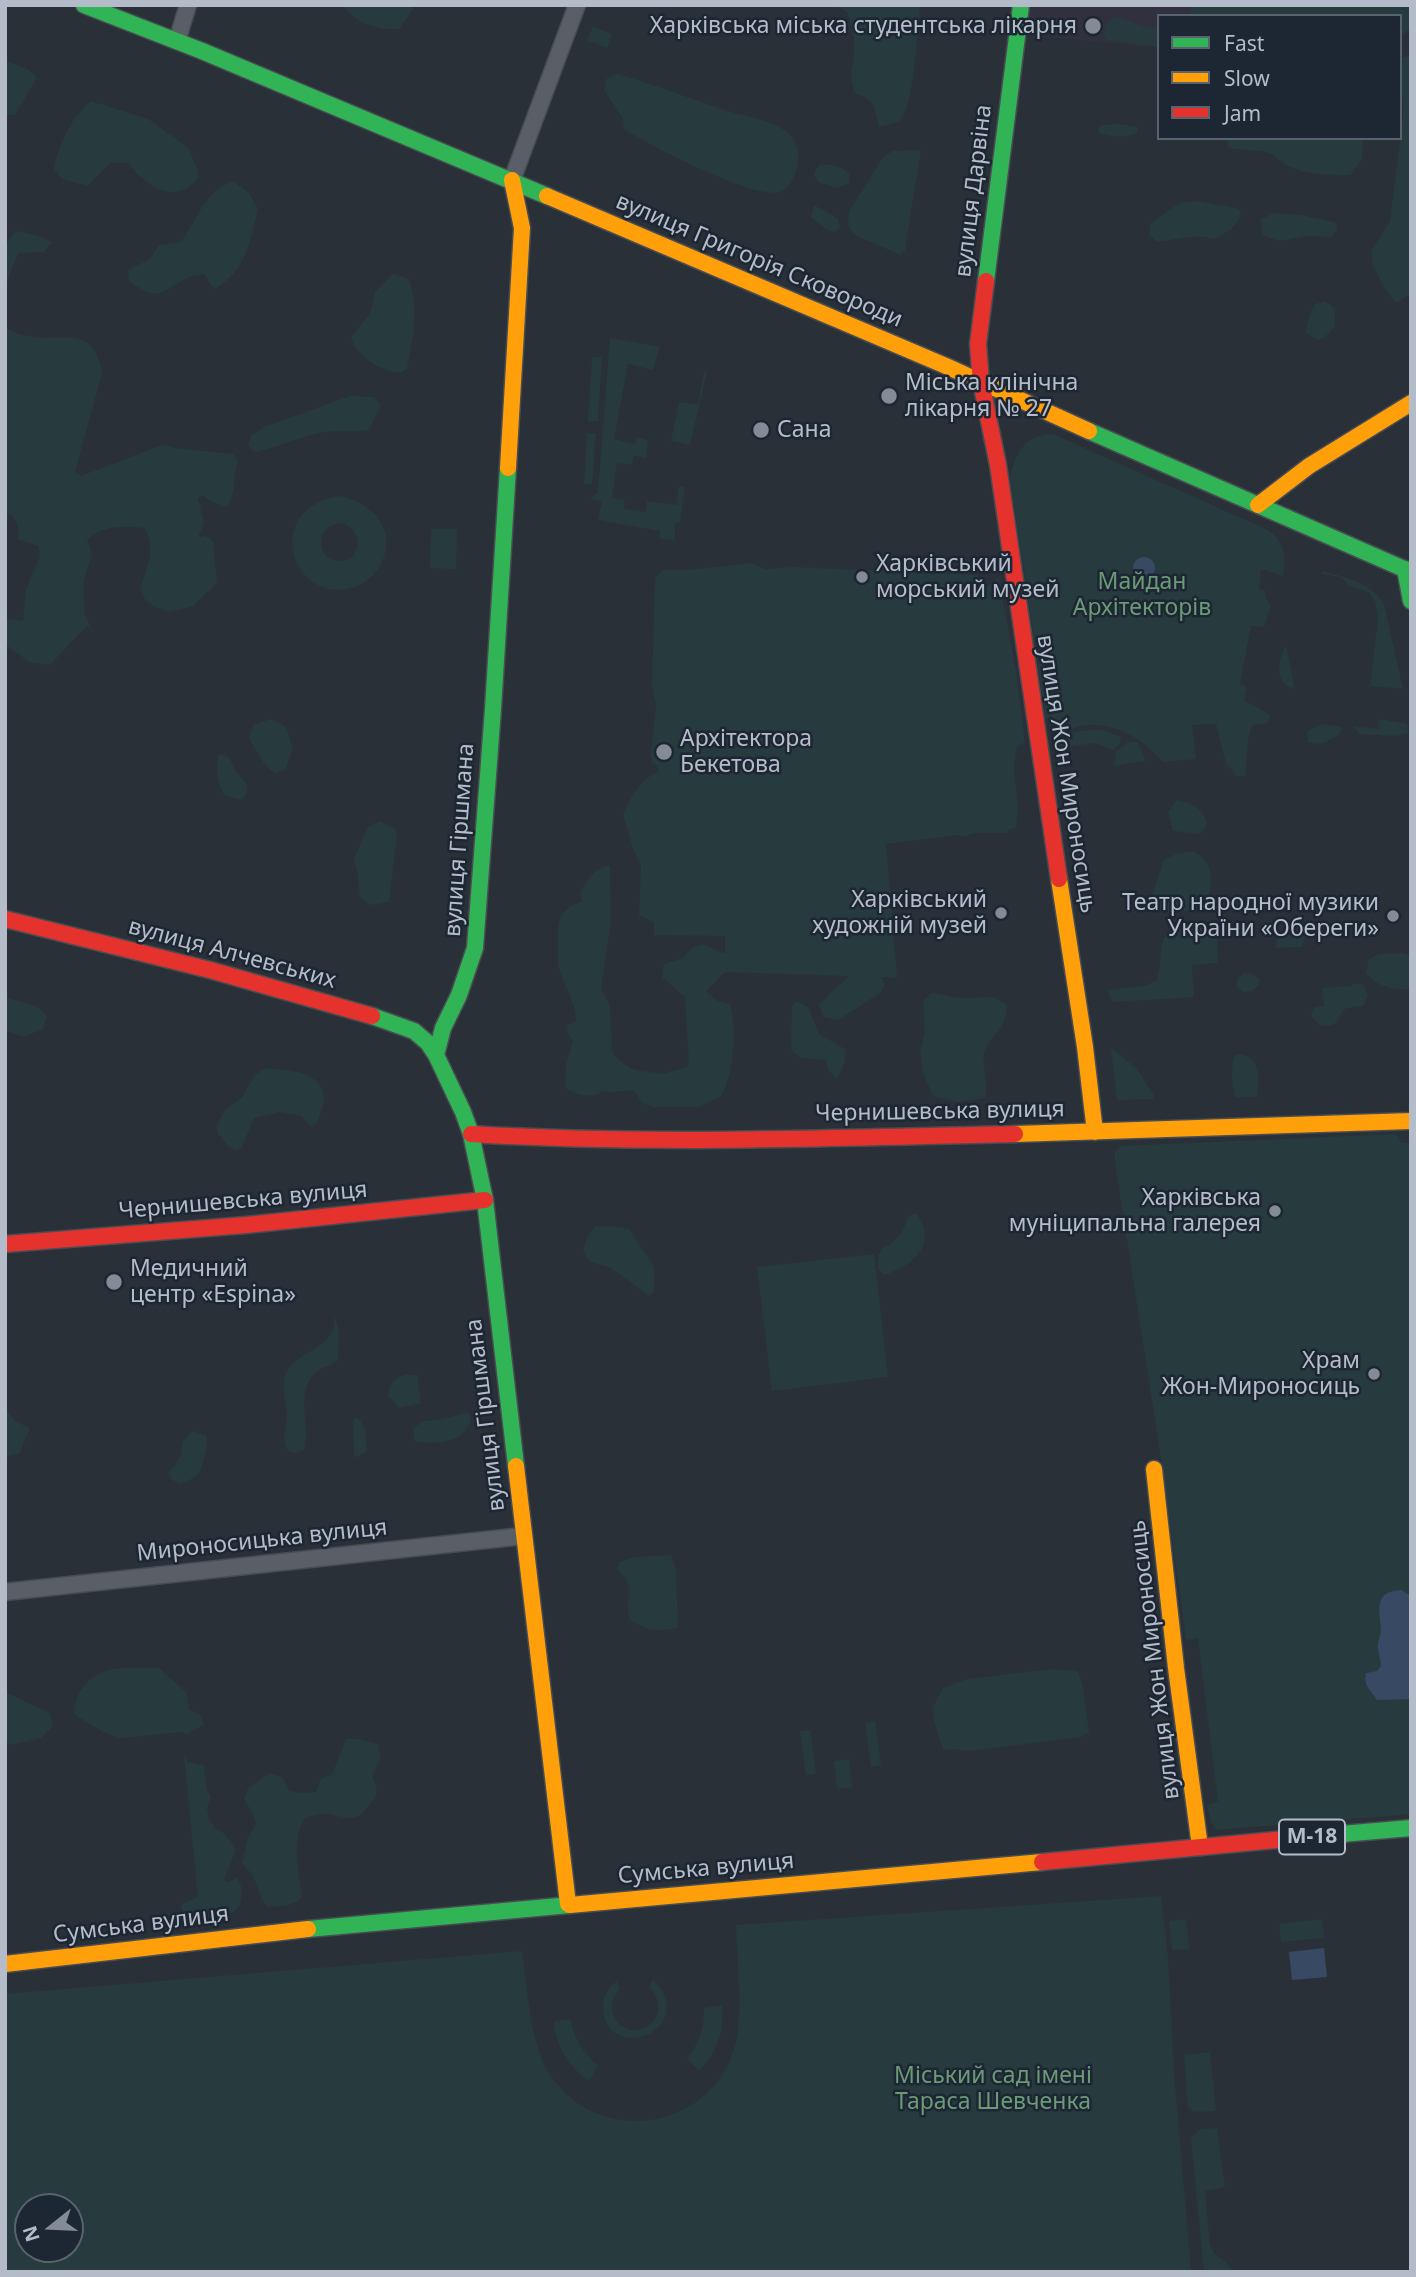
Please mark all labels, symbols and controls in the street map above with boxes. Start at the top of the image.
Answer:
place label: Харківська міська студентська лікарня [650,12,1077,40]
legend [1157,14,1402,140]
marker: Харківська міська студентська лікарня [1083,16,1103,36]
text: Fast [1224,29,1264,57]
text: Slow [1224,64,1270,92]
text: Jam [1224,99,1261,127]
street label: вулиця Дарвіна [950,103,998,279]
street label: вулиця Григорія Сковороди [611,188,907,334]
place label: Міська клінічна лікарня № 27 [905,369,1078,423]
marker: Міська клінічна лікарня № 27 [879,386,899,406]
place label: Сана [777,416,831,444]
marker: Сана [751,420,771,440]
place label: Харківський морський музей [876,550,1059,604]
park label: Майдан Архітекторів [1073,568,1211,622]
marker: Харківський морський музей [854,569,870,585]
street label: вулиця Жон Мироносиць [1030,633,1102,915]
place label: Архітектора Бекетова [680,725,812,779]
street label: вулиця Гіршмана [439,742,481,938]
marker: Архітектора Бекетова [654,742,674,762]
place label: Харківський художній музей [812,886,987,940]
place label: Театр народної музики України «Обереги» [1122,889,1379,943]
marker: Харківський художній музей [993,905,1009,921]
marker: Театр народної музики України «Обереги» [1385,908,1401,924]
street label: вулиця Алчевських [125,913,339,995]
street label: Чернишевська вулиця [815,1096,1065,1128]
street label: Чернишевська вулиця [117,1176,369,1226]
place label: Харківська муніципальна галерея [1009,1184,1261,1238]
marker: Харківська муніципальна галерея [1267,1203,1283,1219]
place label: Медичний центр «Espina» [130,1255,296,1309]
marker: Медичний центр «Espina» [104,1272,124,1292]
street label: вулиця Гіршмана [460,1317,512,1513]
place label: Храм Жон-Мироносиць [1162,1347,1360,1401]
marker: Храм Жон-Мироносиць [1366,1366,1382,1382]
street label: Мироносицька вулиця [135,1514,389,1568]
street label: вулиця Жон Мироносиць [1124,1519,1186,1801]
road number: М-18 [1279,1820,1345,1854]
street label: Сумська вулиця [617,1848,795,1890]
street label: Сумська вулиця [52,1901,230,1949]
park label: Міський сад імені Тараса Шевченка [894,2062,1092,2116]
north arrow [14,2193,84,2263]
text: N [16,2223,46,2245]

